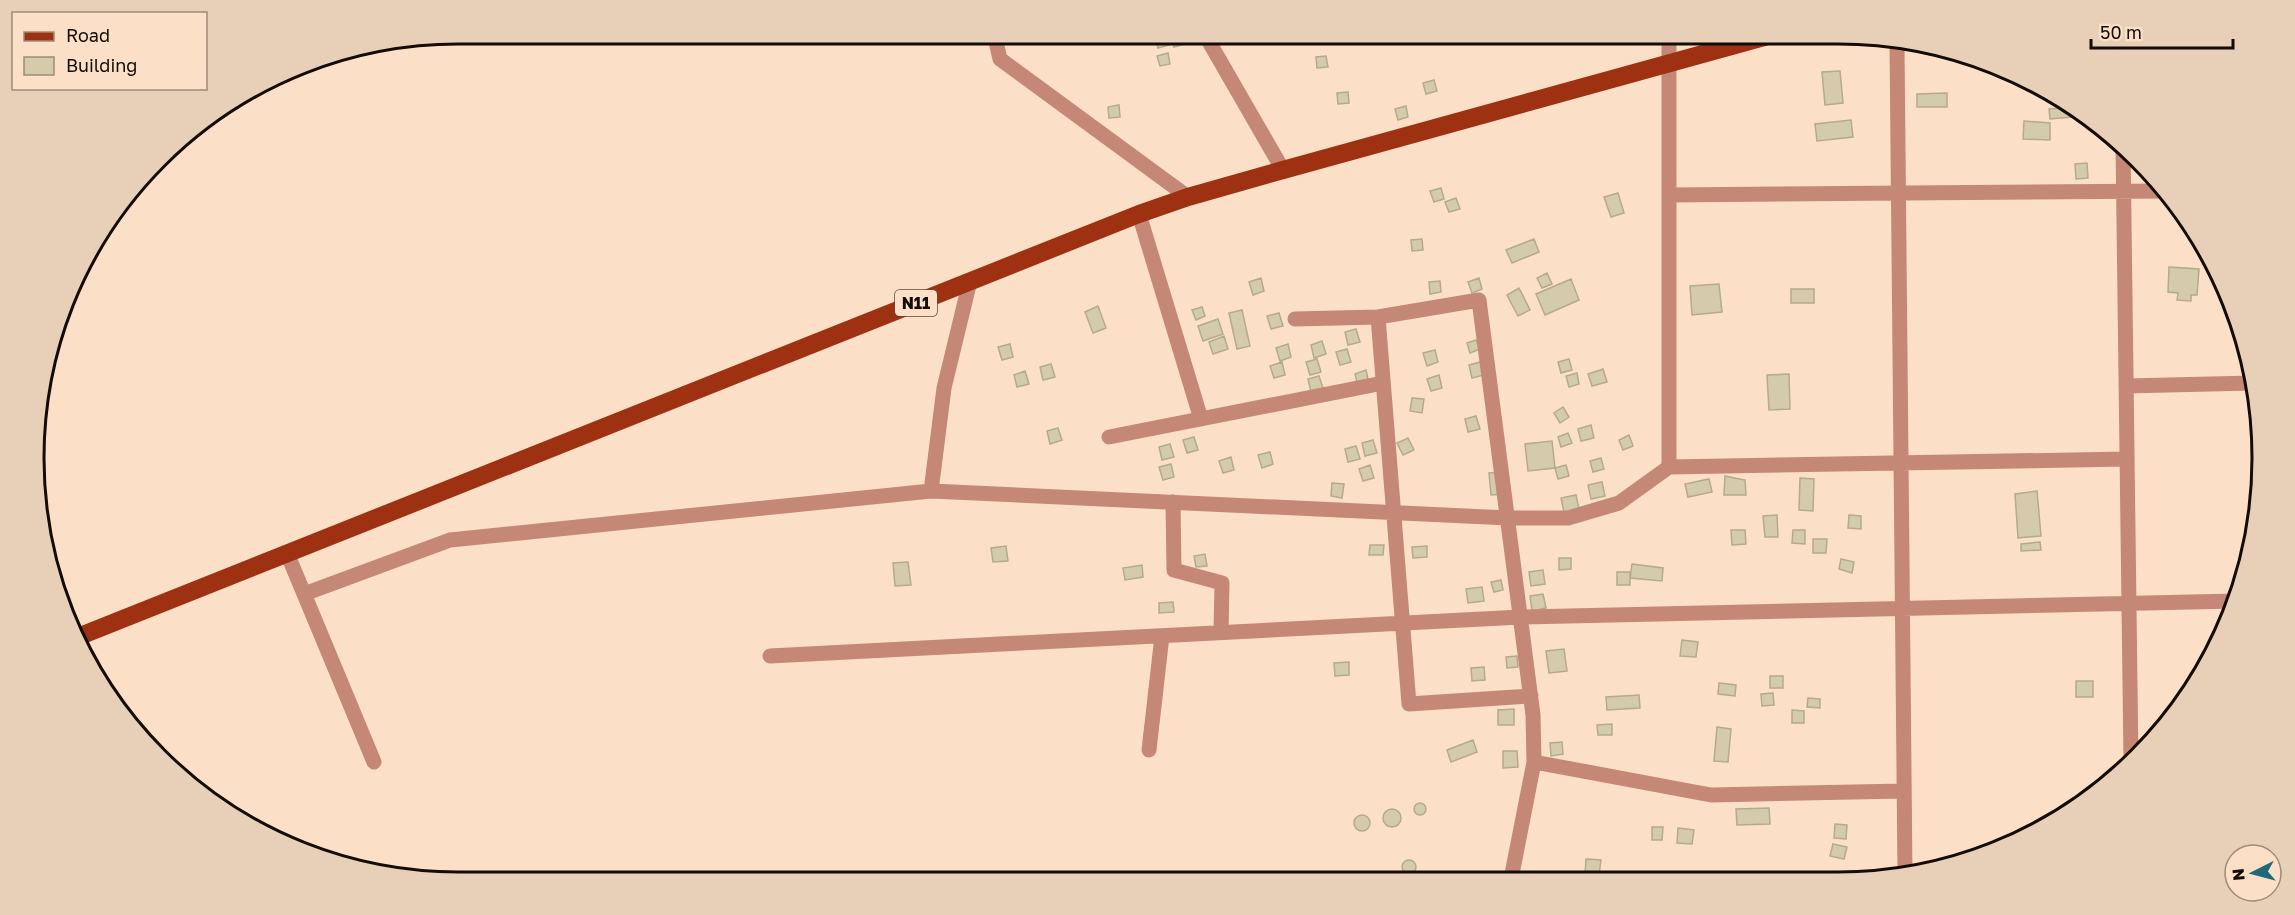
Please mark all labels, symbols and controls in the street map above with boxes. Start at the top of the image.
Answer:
legend [12,12,207,90]
scale bar [2091,12,2234,50]
text: 50 m [2100,21,2142,43]
text: Road [66,24,110,46]
text: Building [66,54,137,76]
road number: N11 [895,290,937,316]
north arrow [2223,843,2283,903]
text: N [2228,867,2249,882]

